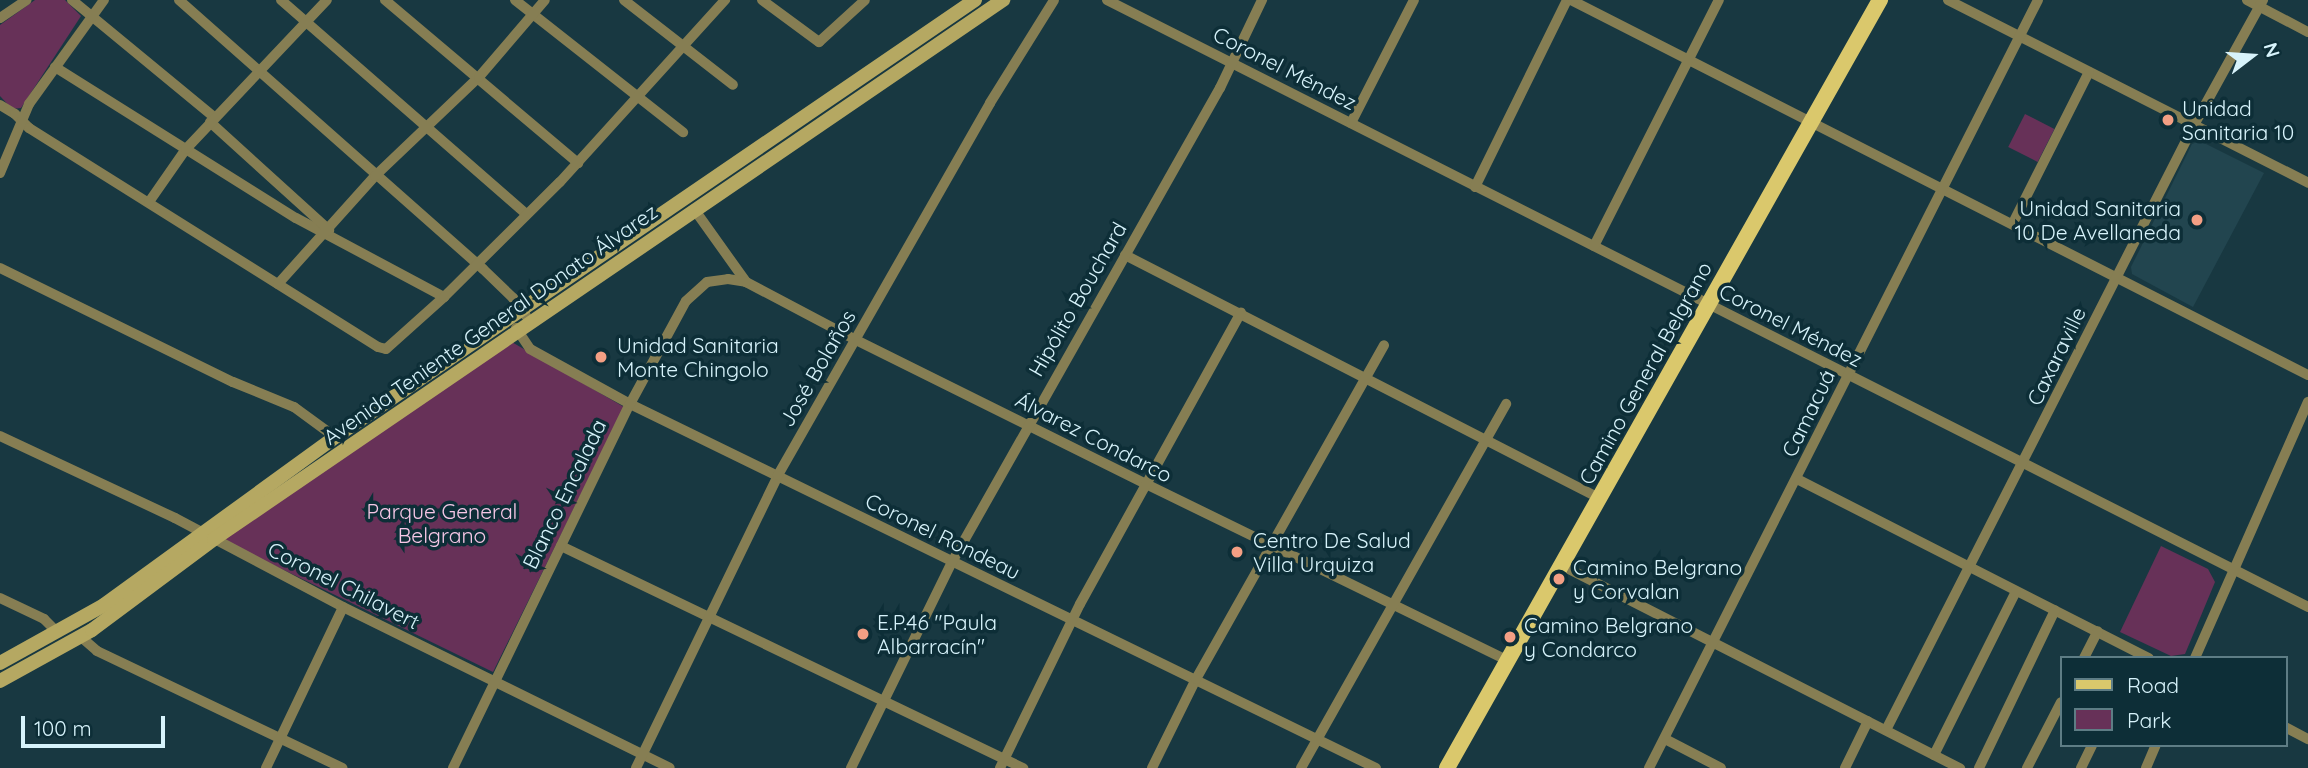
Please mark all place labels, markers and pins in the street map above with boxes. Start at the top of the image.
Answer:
place label: Unidad Sanitaria 10 [2182,95,2294,145]
marker: Unidad Sanitaria 10 [2160,112,2176,128]
place label: Unidad Sanitaria 10 De Avellaneda [2014,195,2181,245]
marker: Unidad Sanitaria 10 De Avellaneda [2187,210,2207,230]
place label: Unidad Sanitaria Monte Chingolo [617,332,779,382]
marker: Unidad Sanitaria Monte Chingolo [591,347,611,367]
place label: Centro De Salud Villa Urquiza [1253,527,1411,577]
marker: Centro De Salud Villa Urquiza [1227,542,1247,562]
place label: Camino Belgrano y Corvalan [1573,554,1742,604]
marker: Camino Belgrano y Corvalan [1551,571,1567,587]
place label: E.P.46 "Paula Albarracín" [877,609,997,659]
place label: Camino Belgrano y Condarco [1524,612,1693,662]
marker: E.P.46 "Paula Albarracín" [855,626,871,642]
marker: Camino Belgrano y Condarco [1502,629,1518,645]

